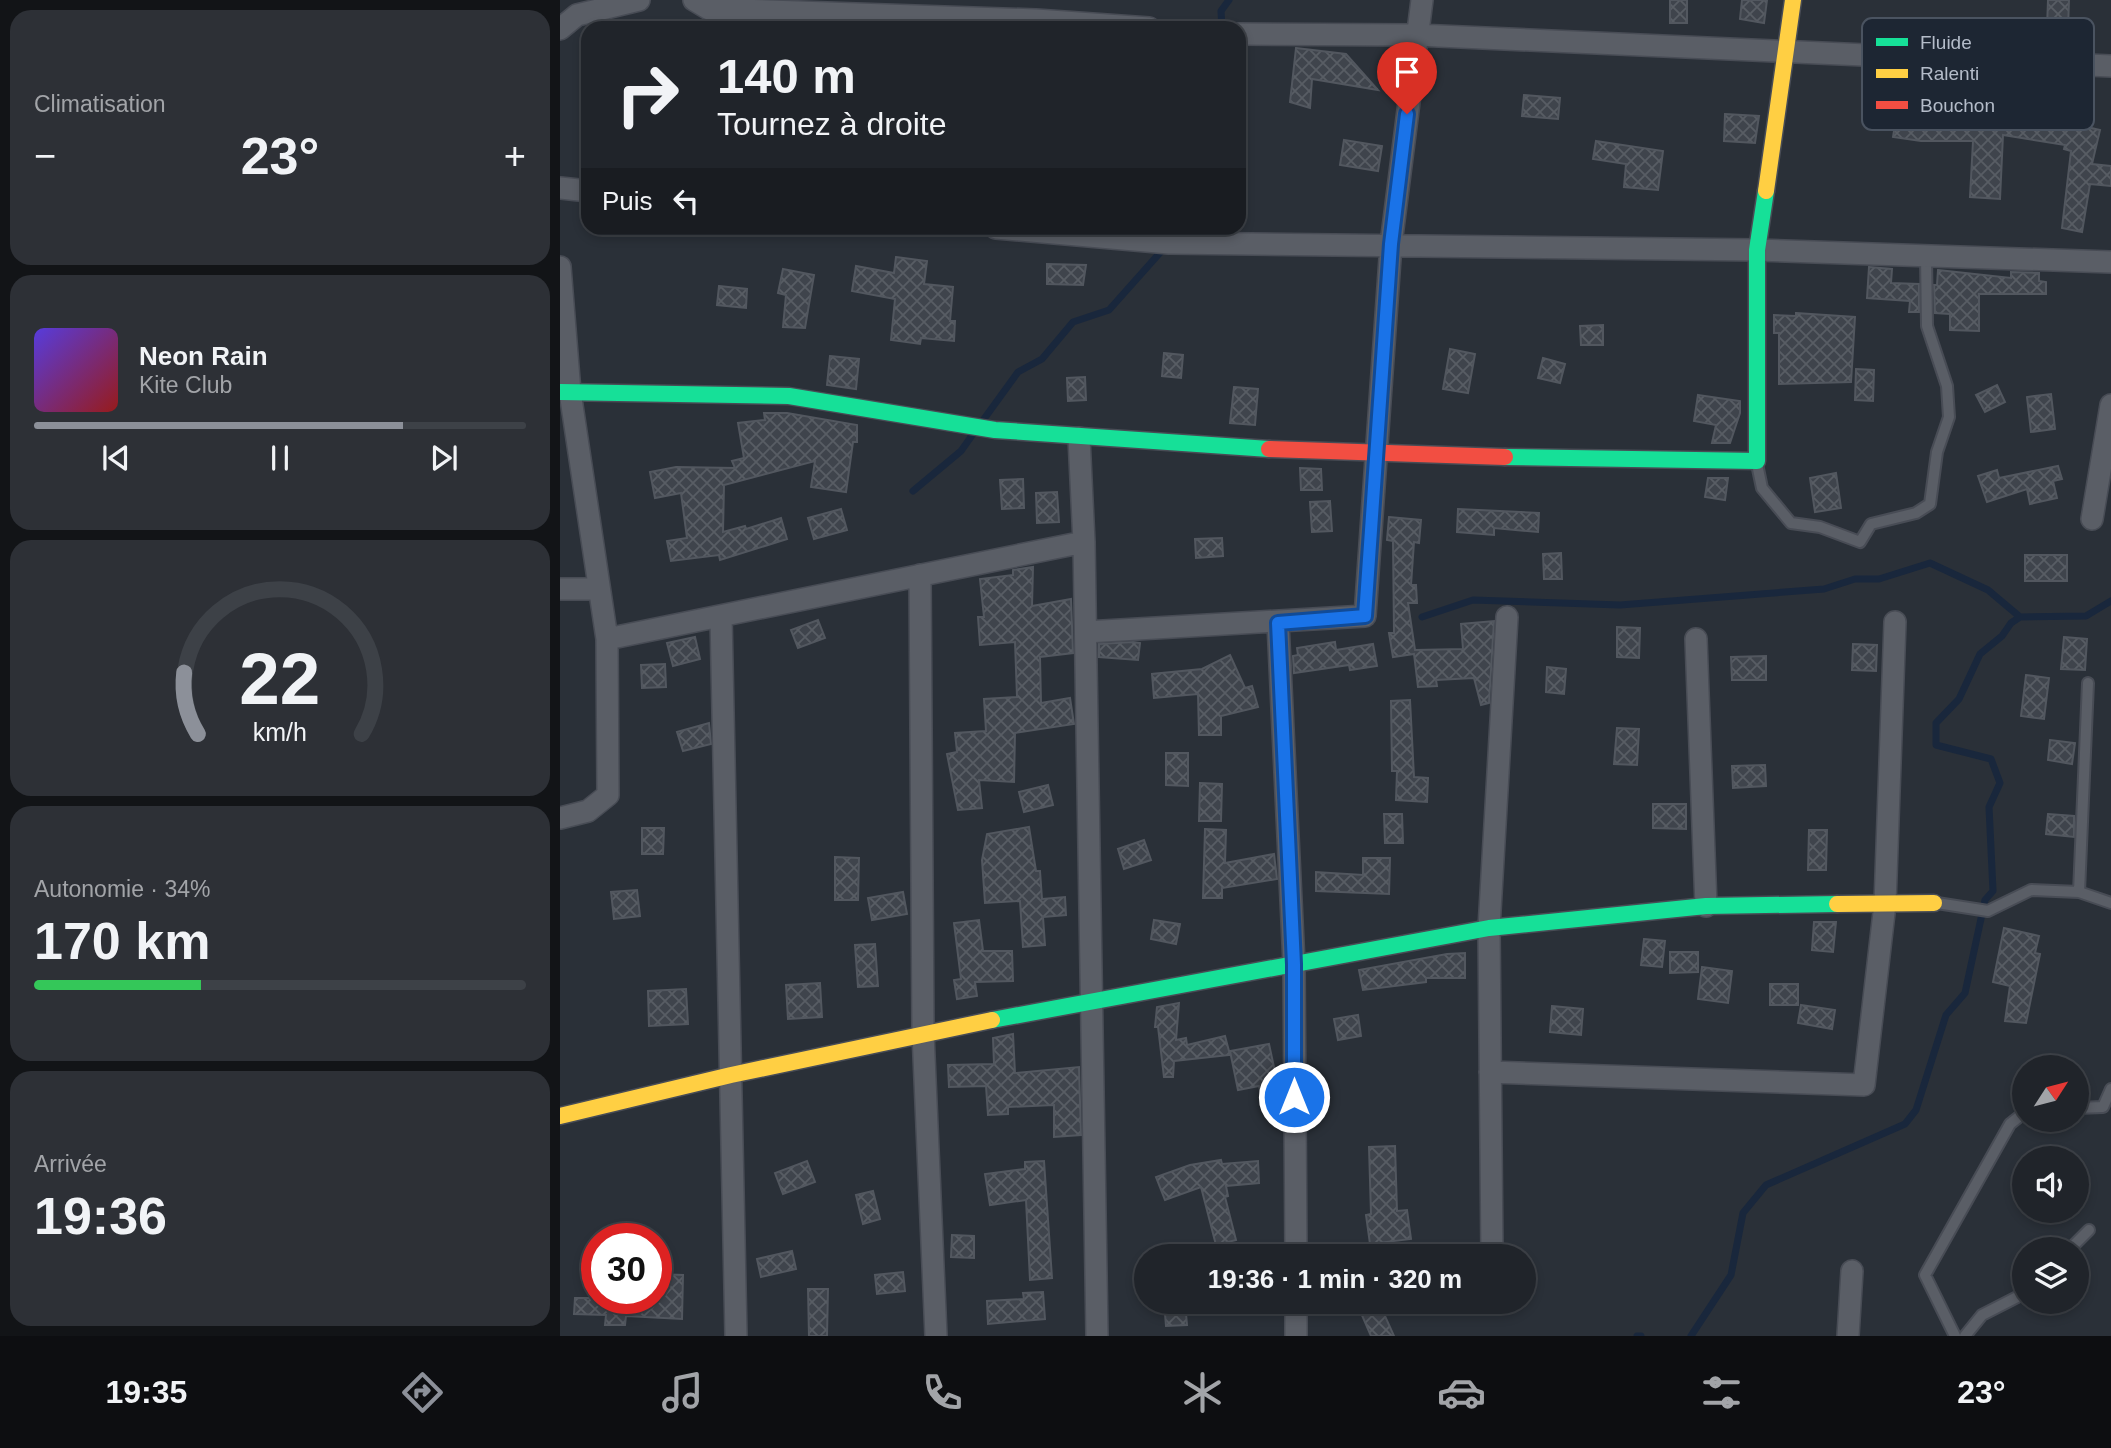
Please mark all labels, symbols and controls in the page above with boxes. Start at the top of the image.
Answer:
legend [1862,18,2094,130]
text: Fluide [1920,32,1972,53]
pin [1377,42,1437,114]
icon: right [602,49,693,140]
text: 140 m [717,49,856,103]
icon: arrive [1388,53,1426,91]
text: Ralenti [1920,63,1979,84]
text: Climatisation [34,91,166,117]
text: Bouchon [1920,95,1995,116]
text: Tournez à droite [717,106,946,142]
text: 23° [241,127,319,185]
text: − [34,135,56,177]
text: + [504,135,526,177]
icon: left [667,182,705,220]
text: Puis [602,186,653,216]
text: Neon Rain [139,341,268,371]
text: Kite Club [139,372,232,398]
icon: previous [97,439,135,477]
icon: pause [261,439,299,477]
icon: next [425,439,463,477]
text: 22 [240,638,320,719]
text: km/h [253,718,307,746]
text: Autonomie · 34% [34,876,210,902]
text: 170 km [34,912,210,970]
north arrow [2012,1055,2090,1132]
map controls [2012,1055,2089,1314]
position arrow [1257,1060,1331,1134]
button: sound [2012,1146,2089,1223]
text: Arrivée [34,1151,107,1177]
text: 19:36 [34,1187,167,1245]
speed limit sign: 30 [581,1223,672,1314]
button: layers [2012,1237,2089,1314]
text: 19:36 · 1 min · 320 m [1208,1264,1462,1294]
icon: directions [398,1368,447,1417]
icon: music [658,1368,707,1417]
icon: phone [918,1368,967,1417]
icon: climate [1178,1368,1227,1417]
icon: car [1437,1368,1486,1417]
icon: filters [1697,1368,1746,1417]
text: 19:35 [105,1374,187,1410]
text: 23° [1957,1374,2006,1410]

